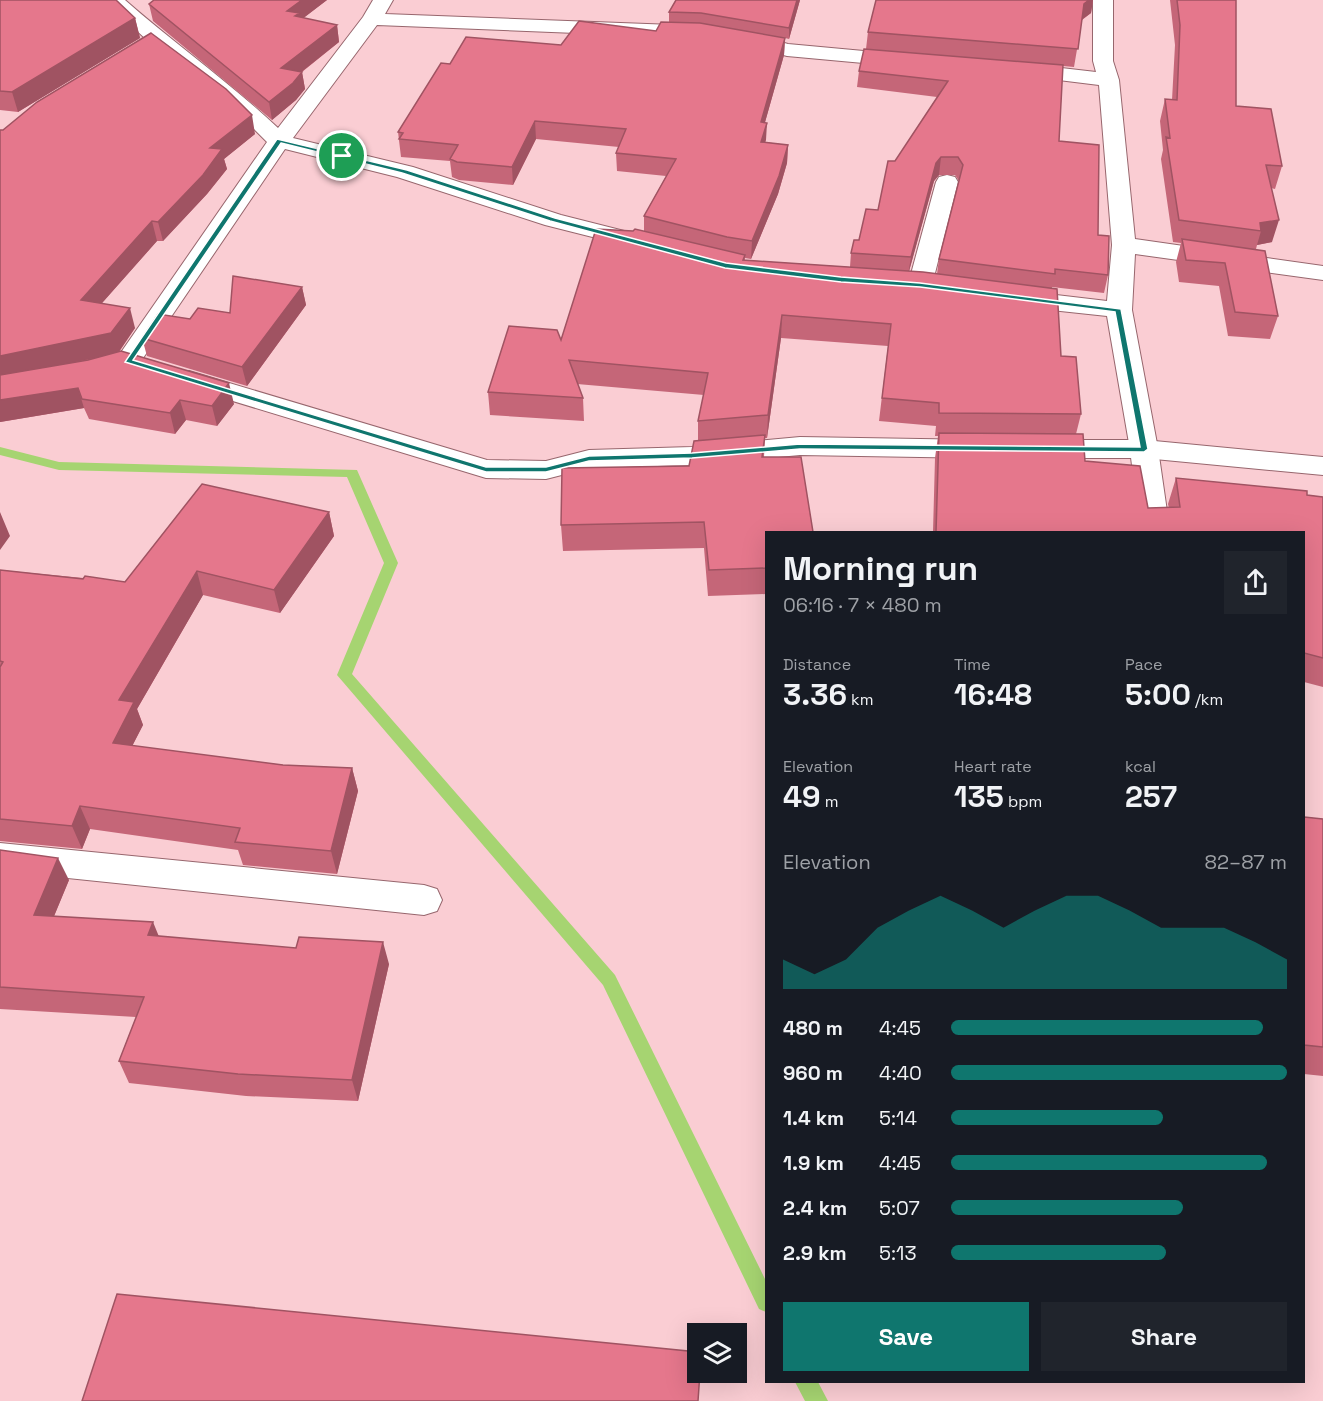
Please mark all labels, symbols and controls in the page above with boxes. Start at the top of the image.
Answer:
pin [316,130,367,181]
icon: arrive [325,139,358,172]
text: Morning run [783,548,978,590]
button: share [1224,551,1287,614]
text: 06:16 · 7 × 480 m [783,592,942,618]
text: Distance [783,654,851,675]
text: Time [954,654,990,675]
text: Pace [1125,654,1162,675]
text: 3.36 [783,675,847,714]
text: 16:48 [954,675,1032,714]
text: 5:00 [1125,675,1191,714]
text: km [847,689,873,710]
text: /km [1191,689,1223,710]
text: Elevation [783,756,853,777]
text: Heart rate [954,756,1032,777]
text: kcal [1125,756,1156,777]
text: 49 [783,777,821,816]
text: 135 [954,777,1004,816]
text: 257 [1125,777,1177,816]
text: m [821,791,839,812]
text: bpm [1004,791,1042,812]
text: Elevation [783,849,871,875]
text: 82–87 m [1205,849,1287,875]
text: 480 m [783,1015,843,1041]
text: 4:45 [879,1015,921,1041]
text: 960 m [783,1060,843,1086]
text: 4:40 [879,1060,922,1086]
text: 1.4 km [783,1105,844,1131]
text: 5:14 [879,1105,917,1131]
text: 1.9 km [783,1150,844,1176]
text: 4:45 [879,1150,921,1176]
text: 2.4 km [783,1195,847,1221]
text: 5:07 [879,1195,920,1221]
text: 2.9 km [783,1240,847,1266]
text: 5:13 [879,1240,916,1266]
button: Save [783,1302,1029,1371]
button: Share [1041,1302,1287,1371]
map controls [687,1323,747,1383]
button: layers [687,1323,747,1383]

